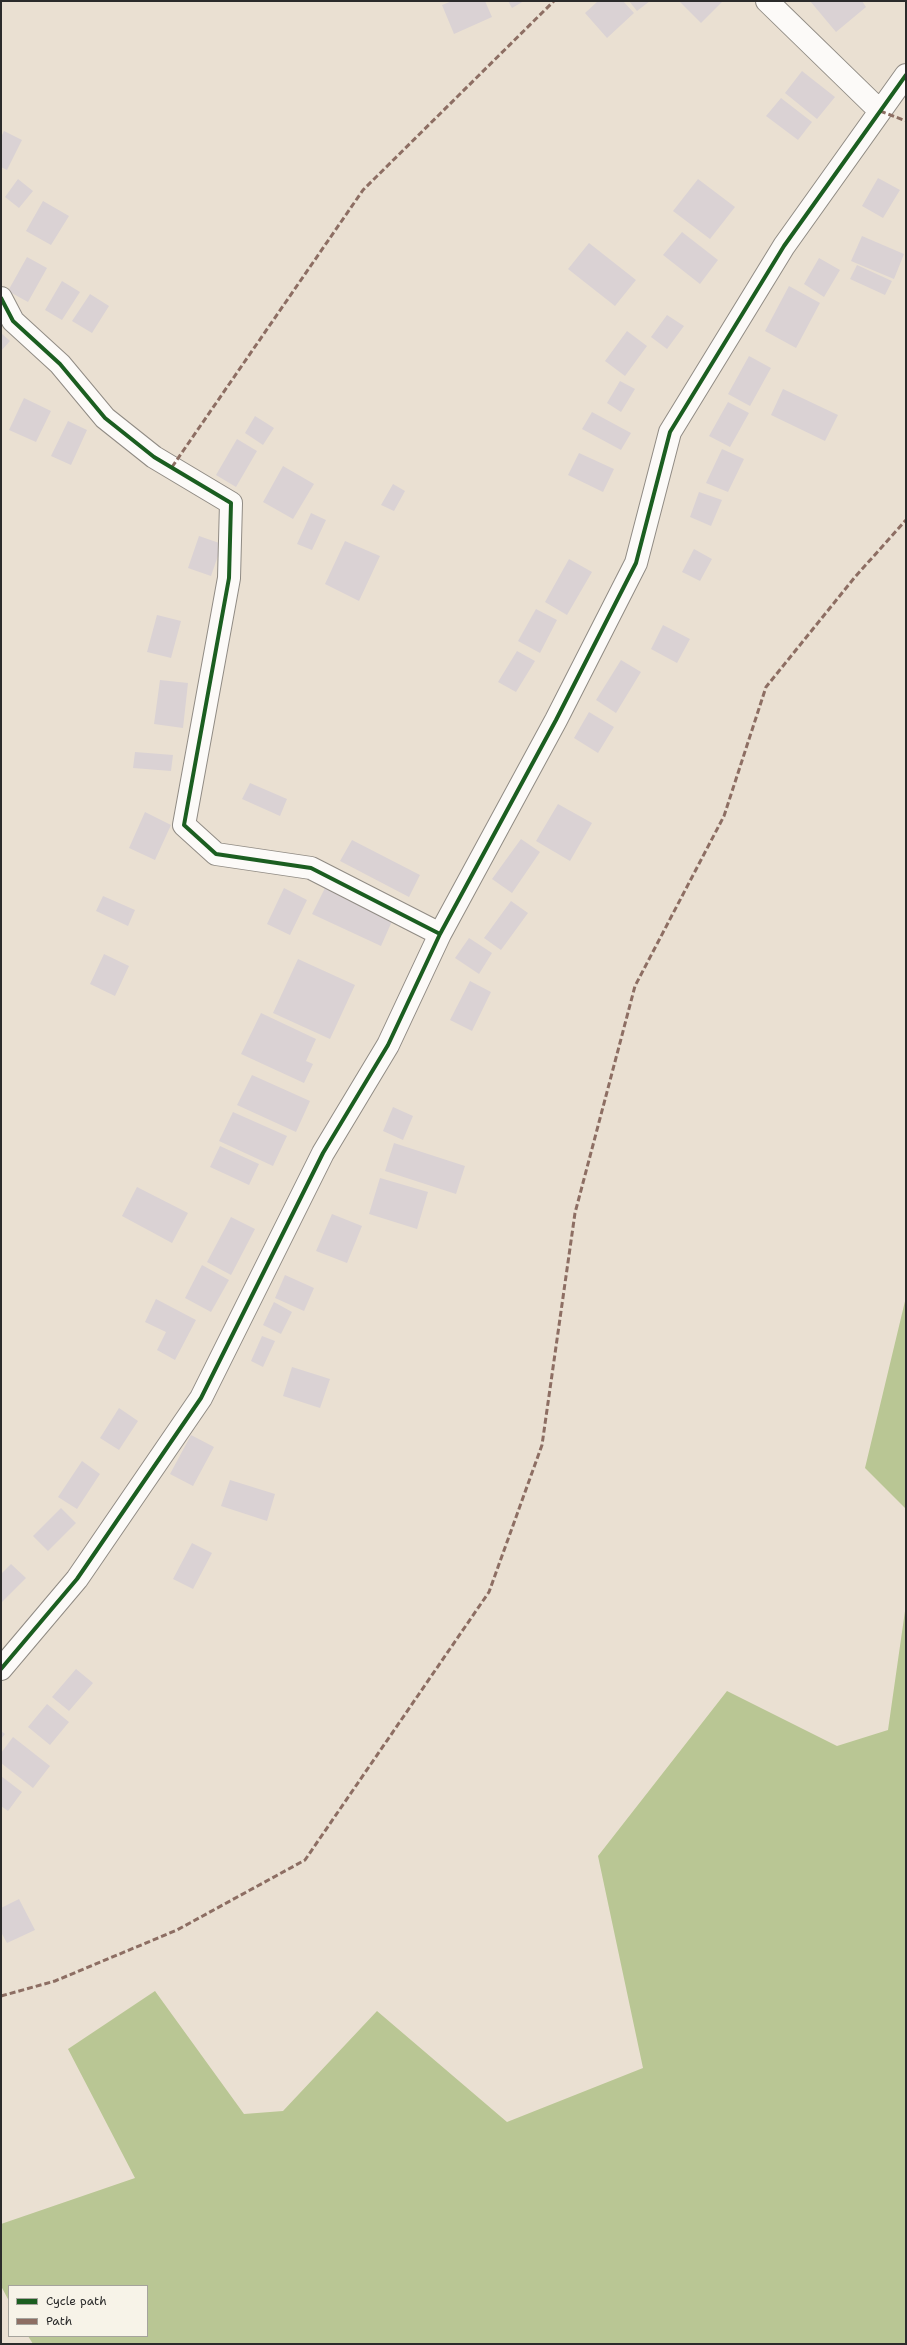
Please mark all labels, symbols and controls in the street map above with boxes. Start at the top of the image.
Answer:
legend [8,2285,148,2337]
text: Cycle path [46,2293,107,2309]
text: Path [46,2313,72,2329]

